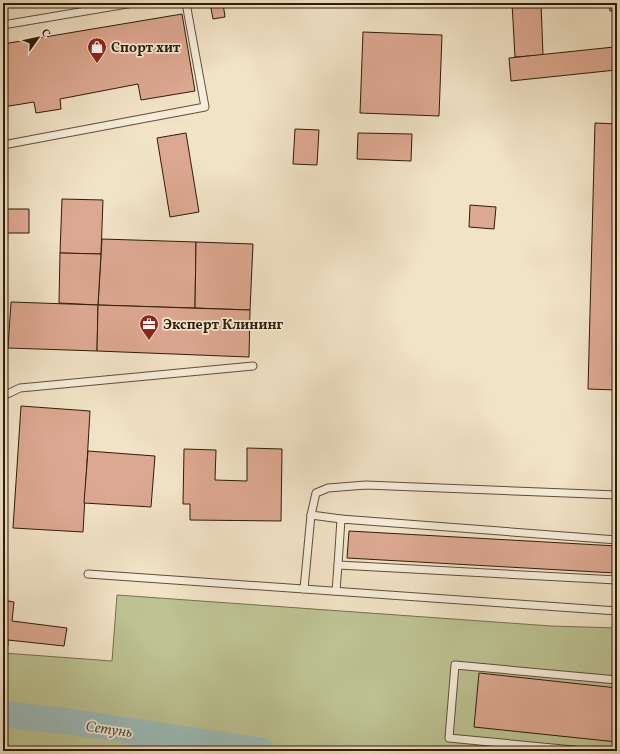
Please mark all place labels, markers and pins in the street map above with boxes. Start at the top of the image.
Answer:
shop icon: Спорт хит [86,36,108,64]
place label: Спорт хит [111,39,181,58]
office icon: Эксперт Клининг [138,313,160,341]
place label: Эксперт Клининг [163,316,284,335]

